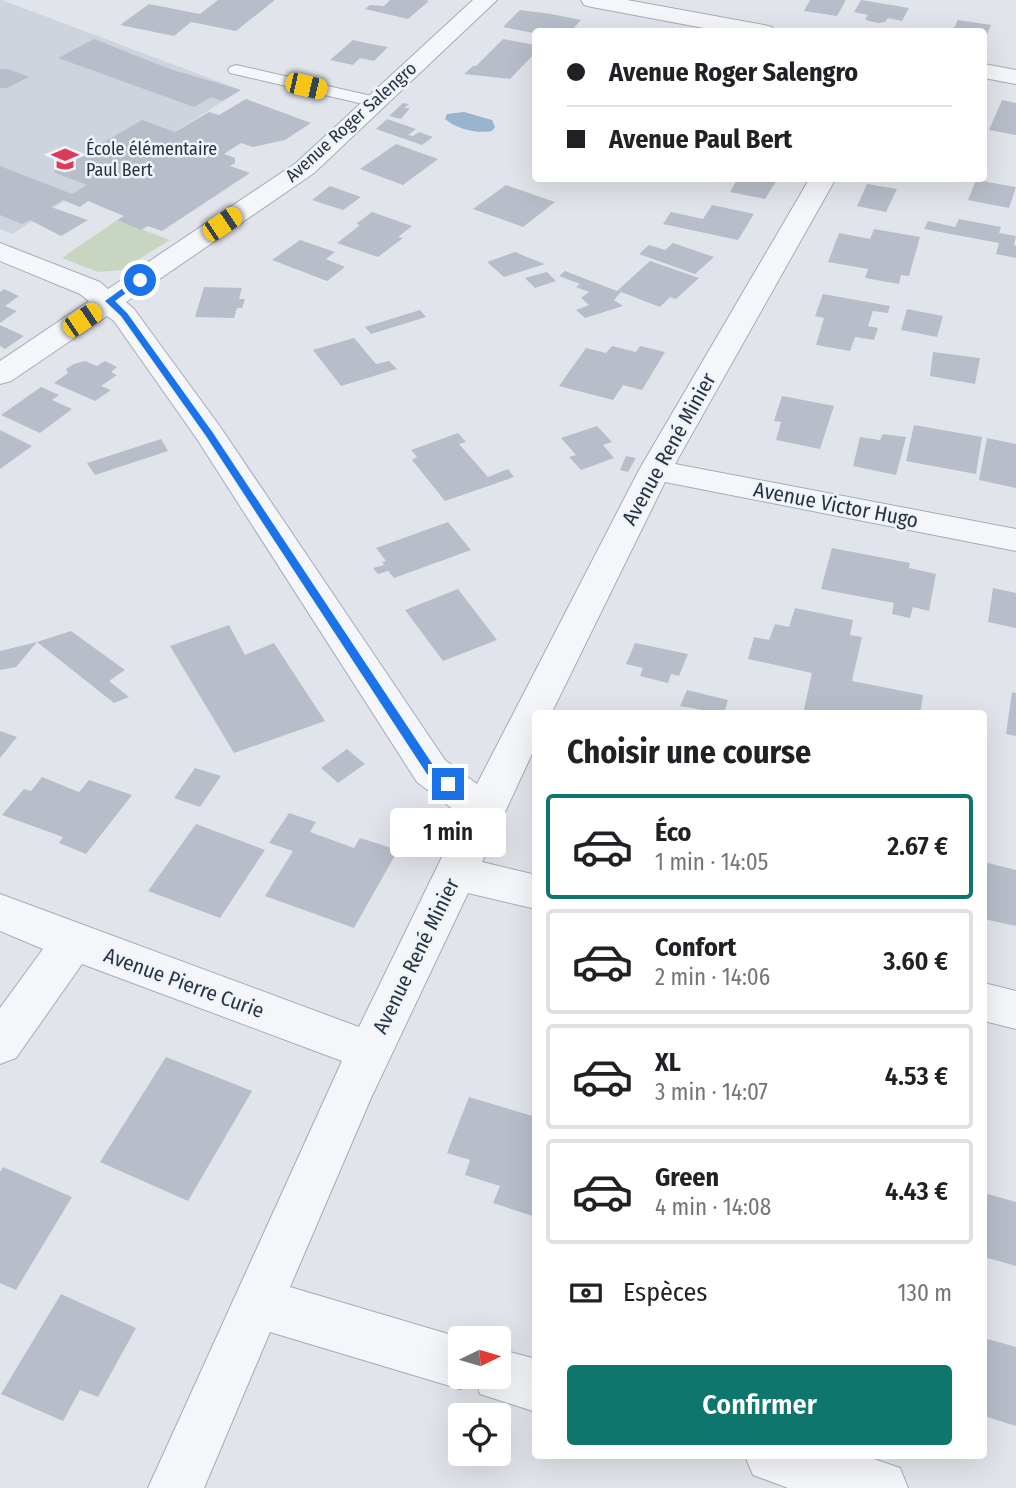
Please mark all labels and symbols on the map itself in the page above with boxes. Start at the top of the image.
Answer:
street label: Avenue Roger Salengro [281,57,421,187]
car [284,71,329,101]
place label: École élémentaire Paul Bert [86,137,217,181]
school or university icon: École élémentaire Paul Bert [50,144,80,174]
car [199,204,246,244]
route start [124,264,156,296]
car [59,300,106,340]
street label: Avenue René Minier [616,368,722,530]
street label: Avenue Victor Hugo [751,476,921,534]
route end [432,768,464,800]
callout: 1 min [390,808,506,858]
street label: Avenue René Minier [367,873,465,1038]
street label: Avenue Pierre Curie [100,942,268,1024]
north arrow [448,1326,511,1390]

